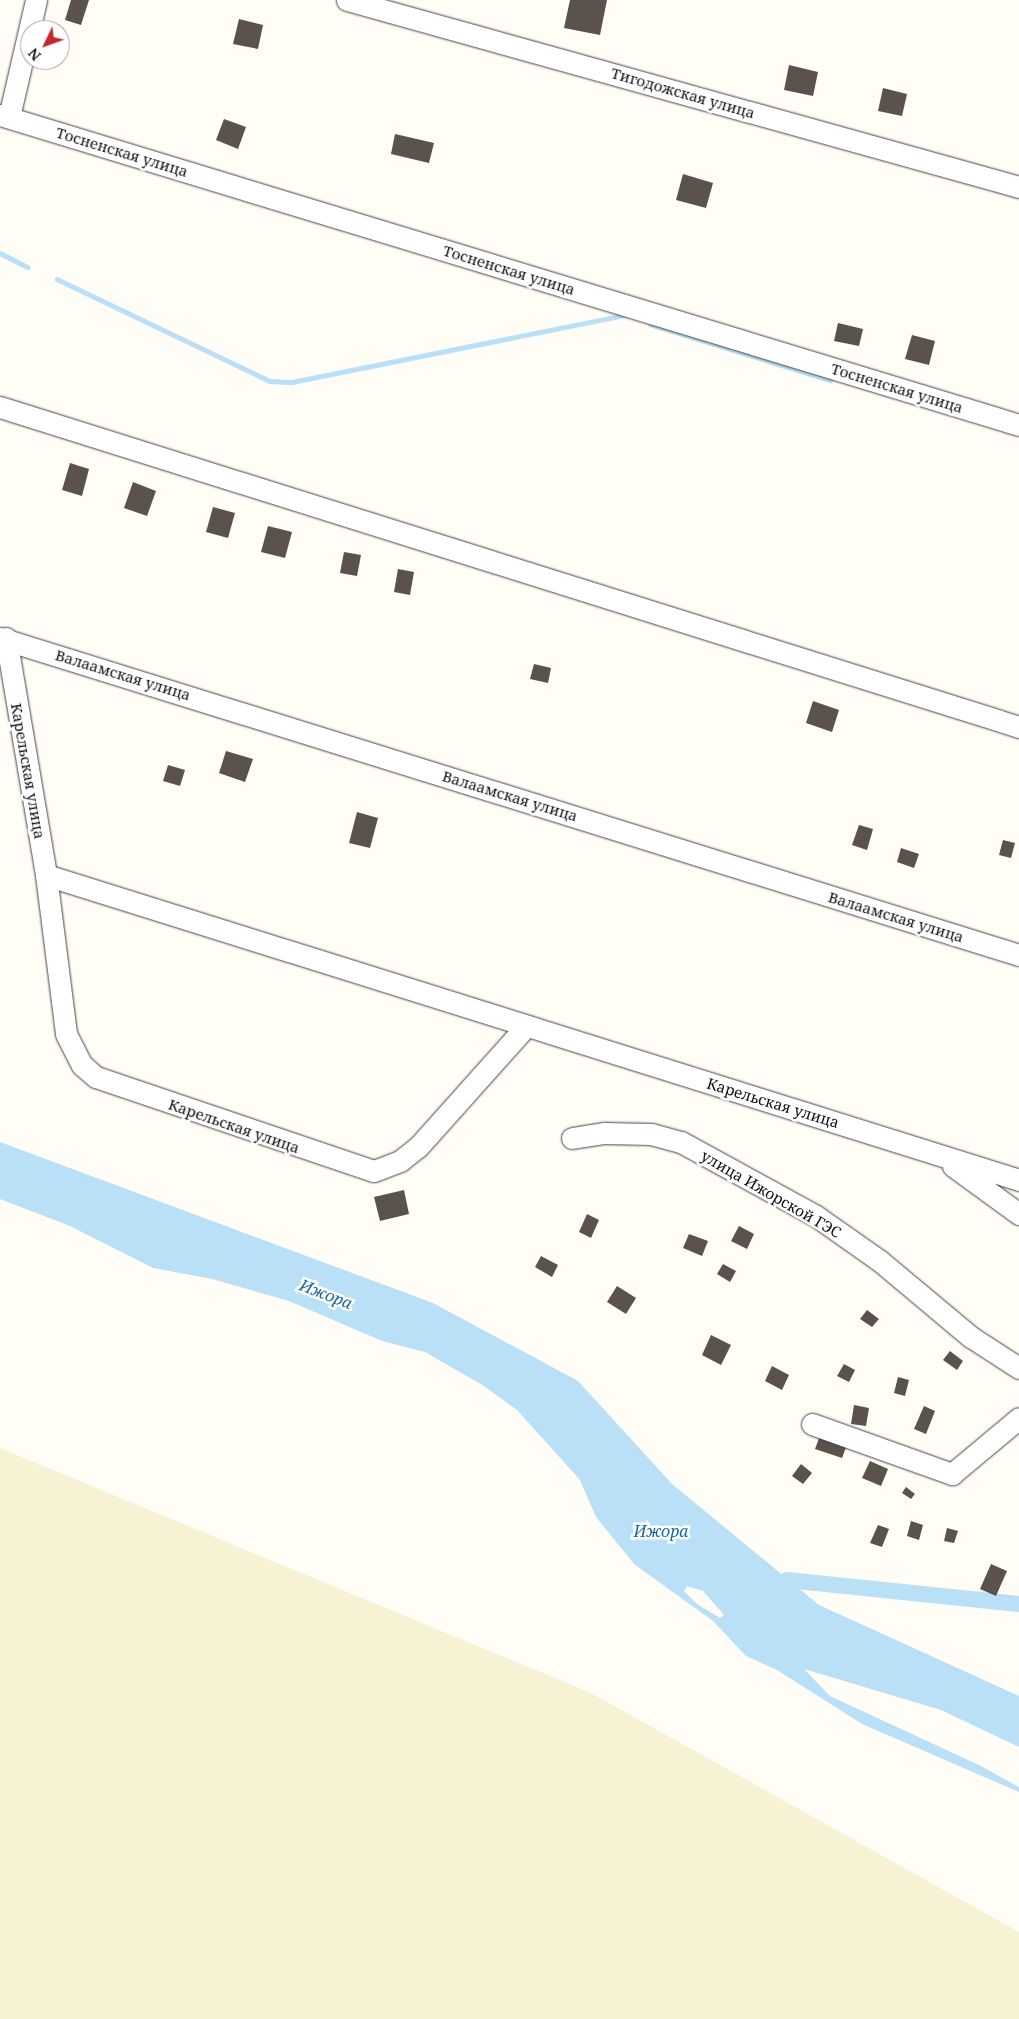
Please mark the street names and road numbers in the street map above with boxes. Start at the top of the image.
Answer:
street label: Тигодожская улица [609,64,757,122]
street label: Тосненская улица [54,123,190,181]
street label: Тосненская улица [441,241,577,299]
street label: Тосненская улица [829,359,965,417]
street label: Валаамская улица [53,646,193,704]
street label: Карельская улица [7,702,49,840]
street label: Валаамская улица [440,767,580,825]
street label: Валаамская улица [826,888,966,946]
street label: Карельская улица [705,1074,841,1132]
street label: Карельская улица [166,1095,302,1157]
street label: улица Ижорской ГЭС [698,1147,844,1241]

